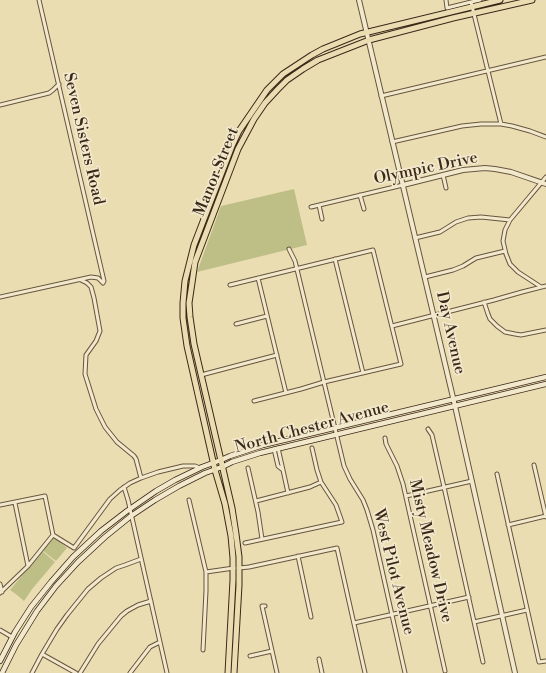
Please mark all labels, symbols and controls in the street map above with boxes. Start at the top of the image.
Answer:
street label: Seven Sisters Road [58,71,108,207]
street label: Manor Street [190,125,244,219]
street label: Olympic Drive [372,149,480,189]
street label: Day Avenue [431,290,469,376]
street label: North Chester Avenue [233,398,391,458]
street label: Misty Meadow Drive [404,477,456,625]
street label: West Pilot Avenue [368,507,418,637]

